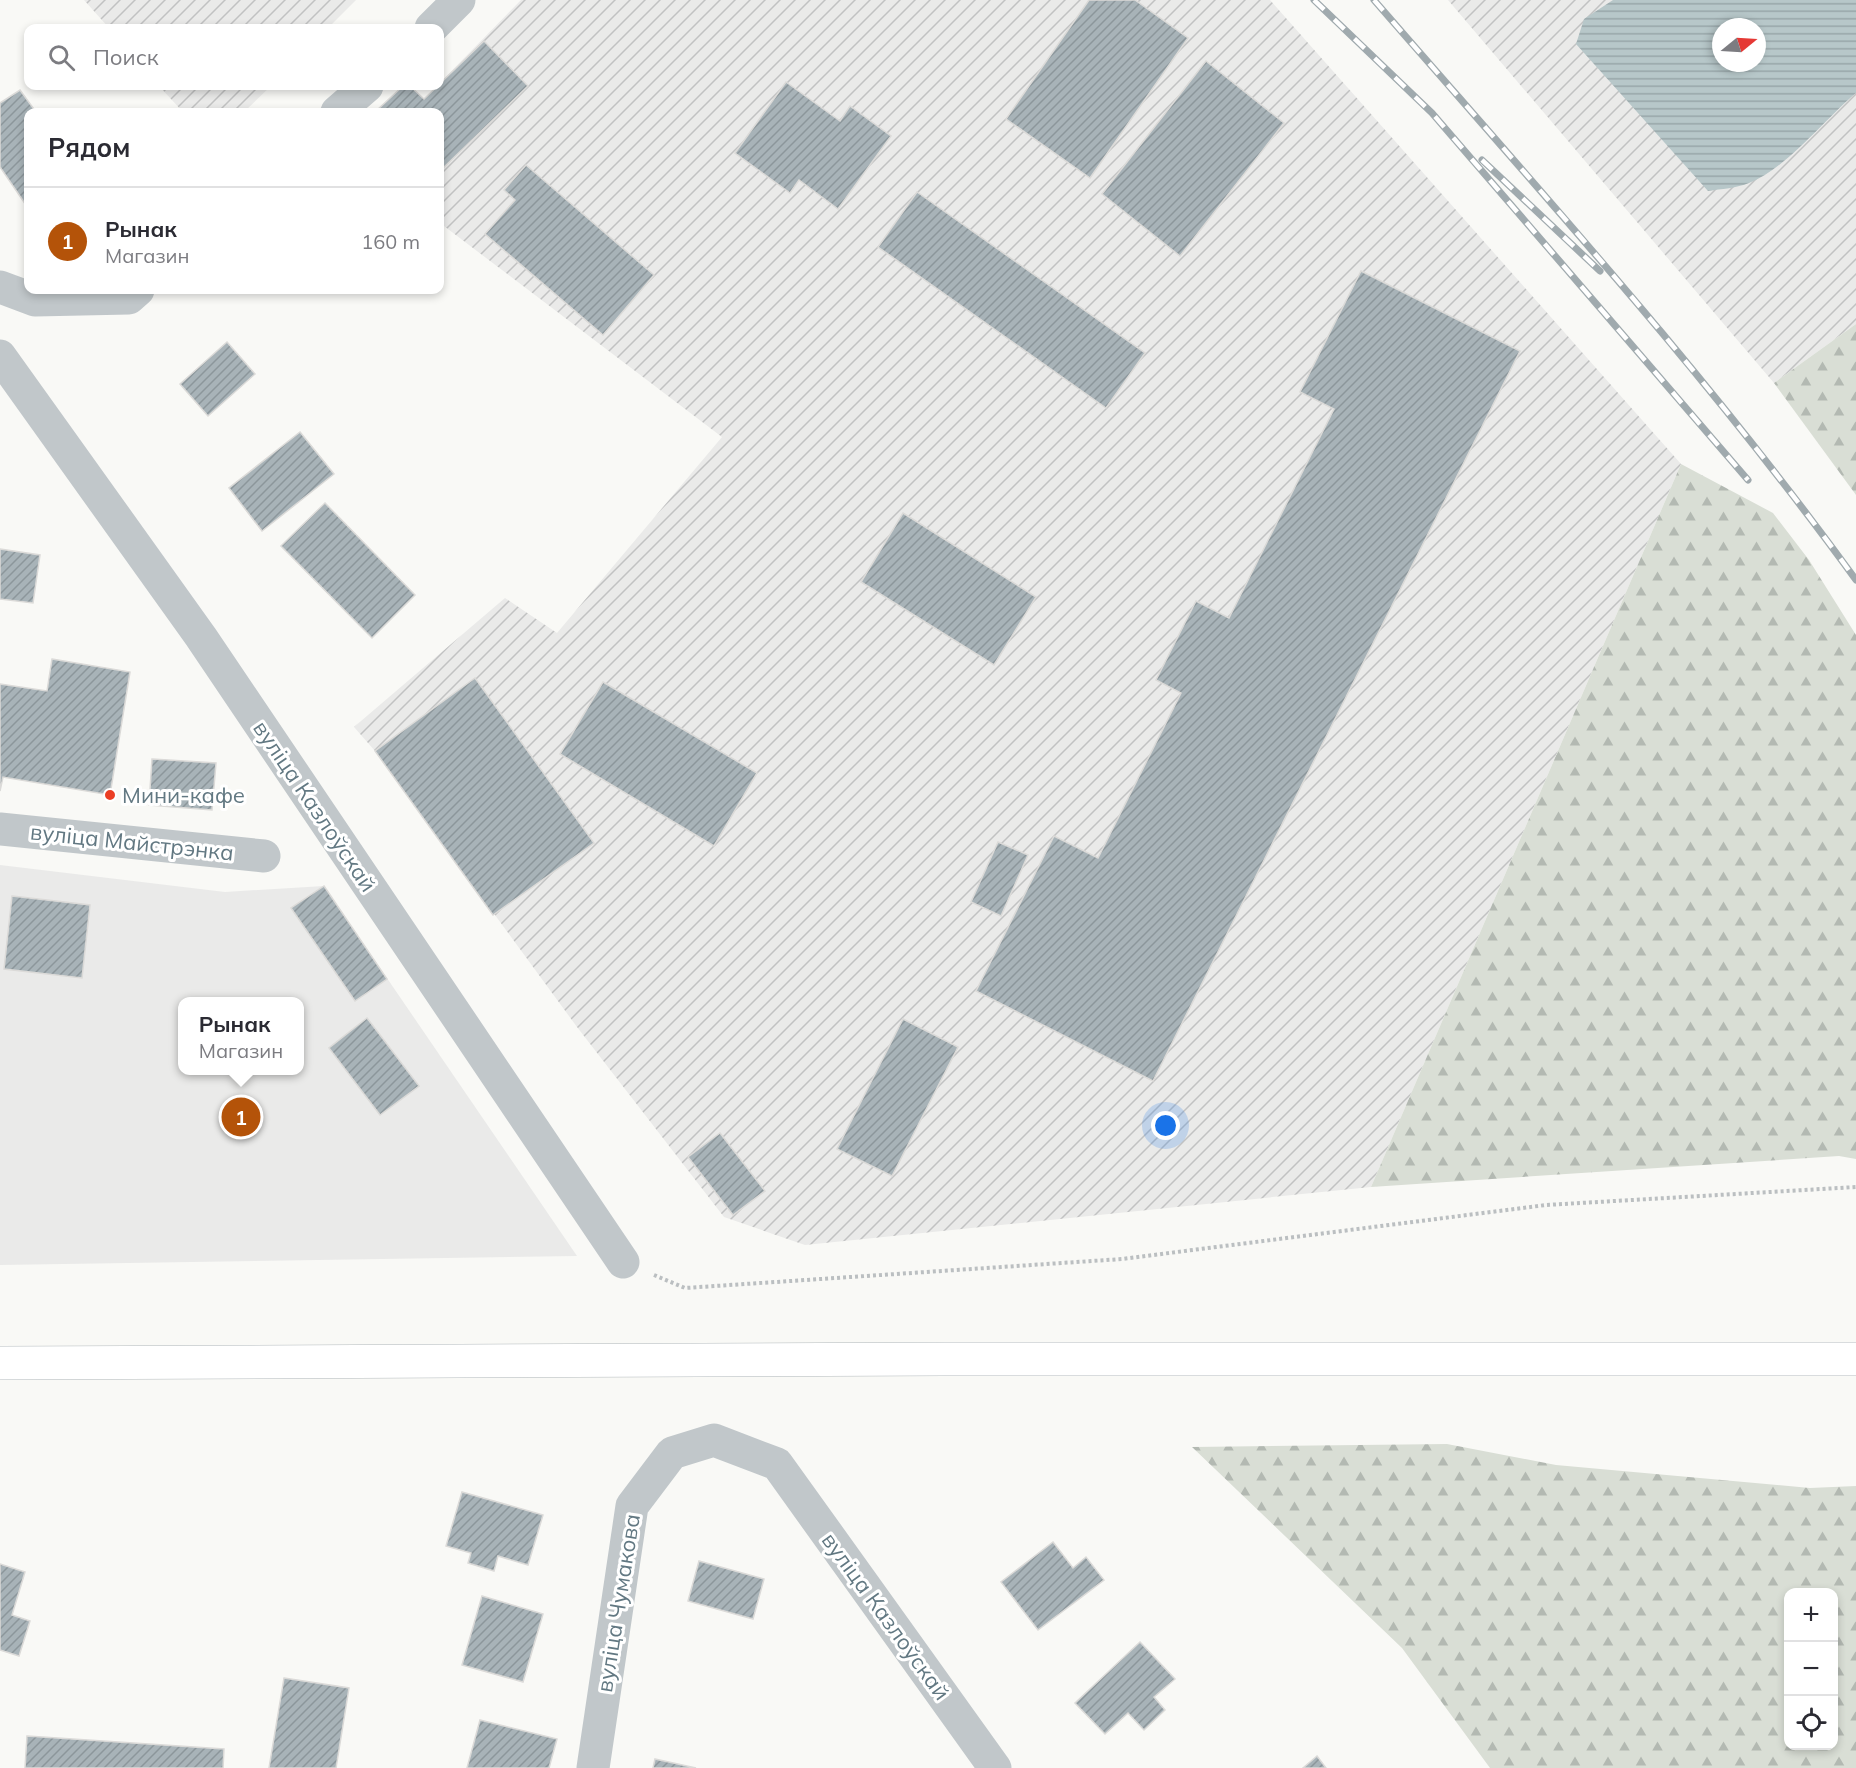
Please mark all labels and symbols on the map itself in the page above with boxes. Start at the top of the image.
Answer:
north arrow [1712,18,1766,72]
street label: вуліца Казлоўскай [247,715,383,897]
place label: Мини-кафе [122,781,245,809]
marker: Мини-кафе [103,788,117,802]
street label: вуліца Майстрэнка [29,817,235,867]
pin: 1 [222,1094,260,1140]
your location [1151,1111,1180,1140]
street label: вуліца Чумакова [590,1512,646,1694]
street label: вуліца Казлоўскай [816,1527,956,1705]

